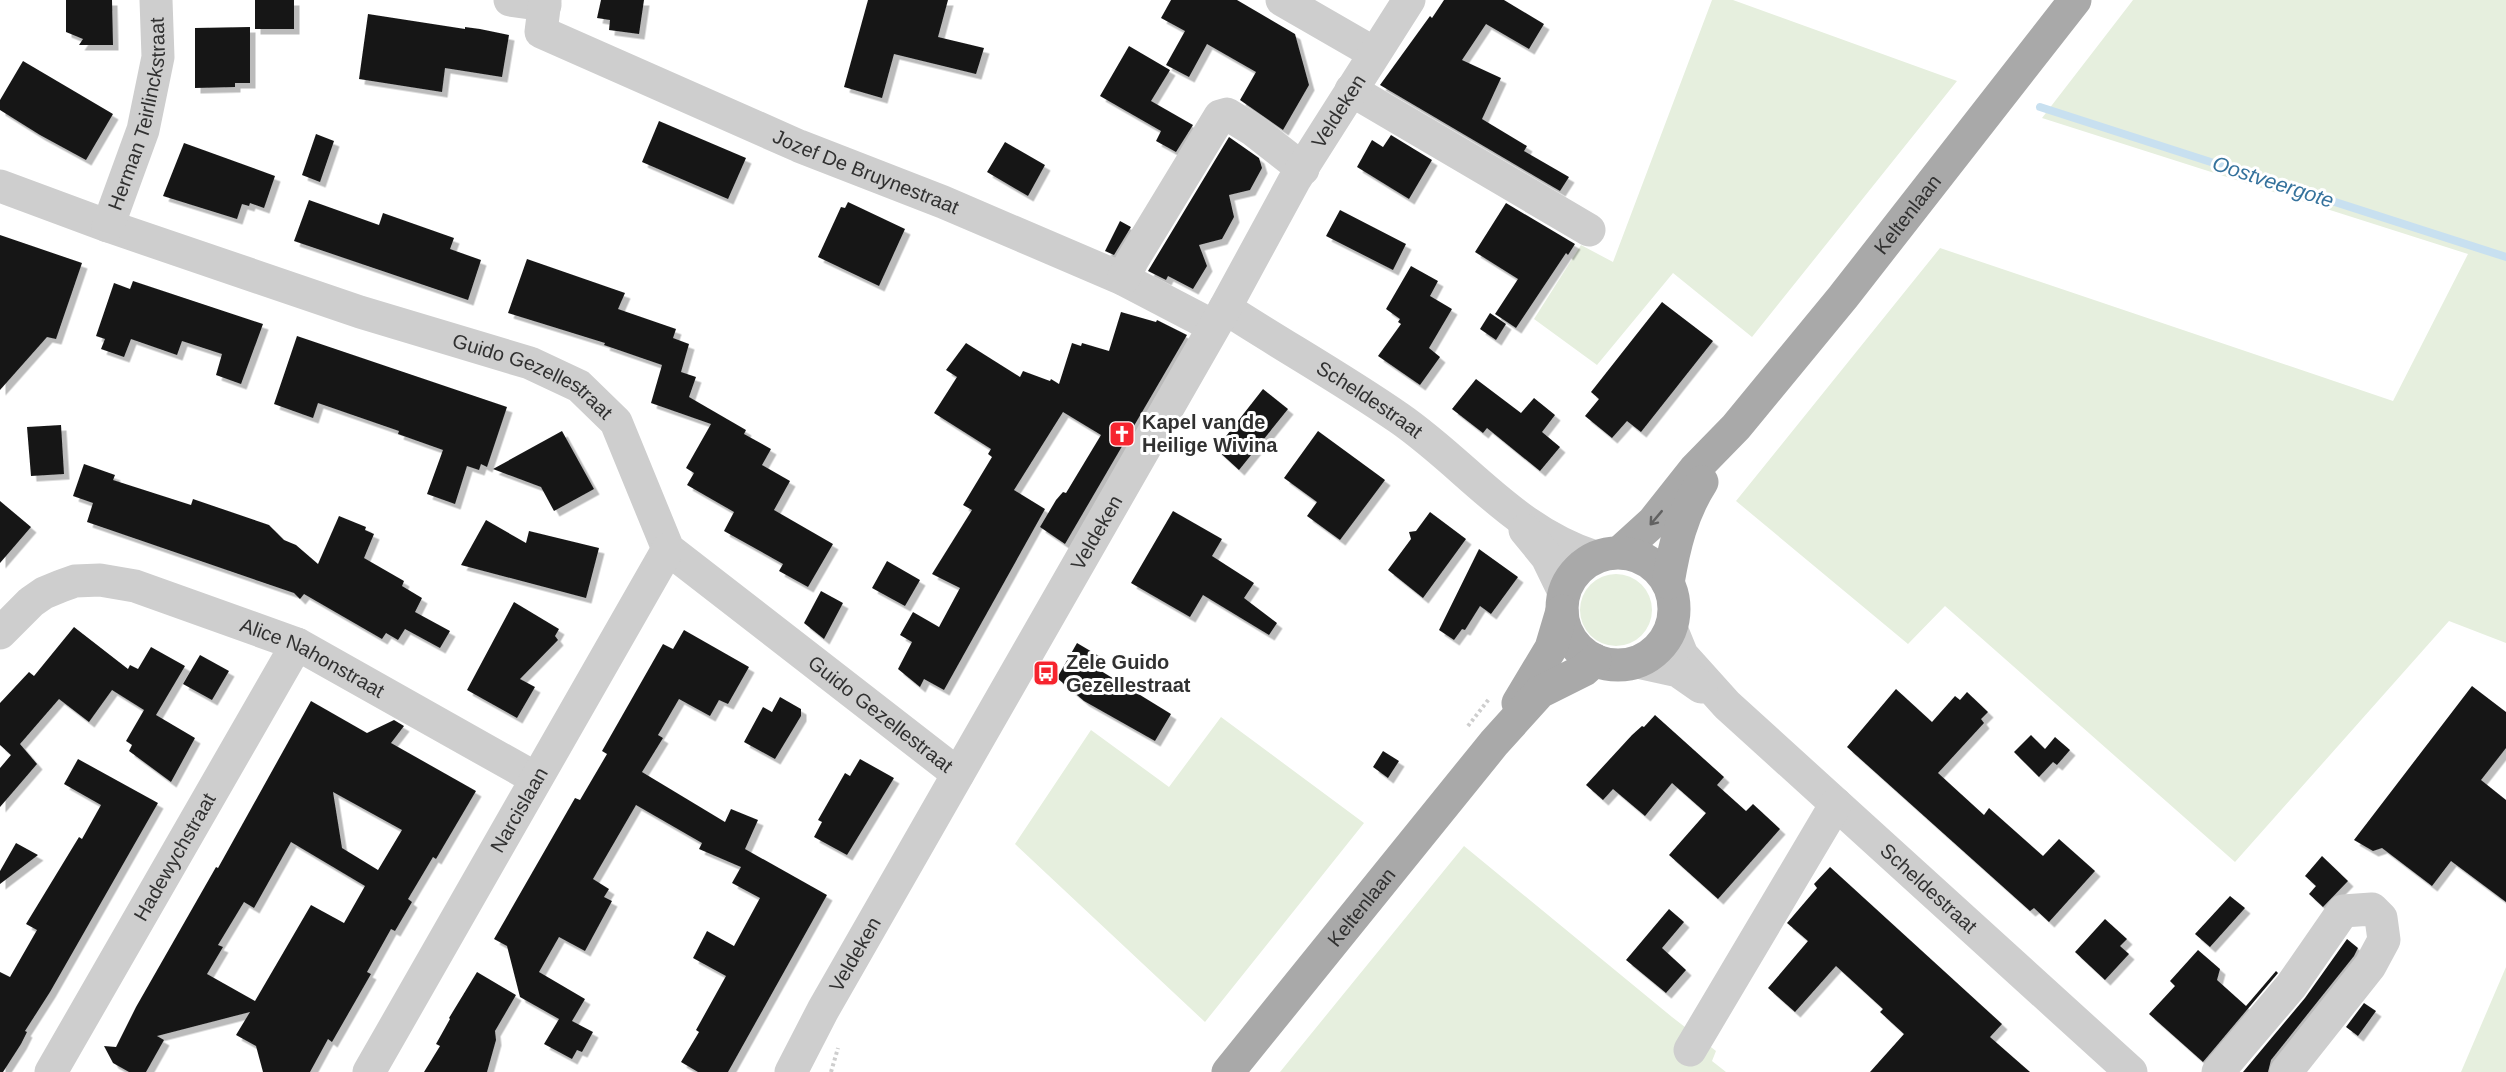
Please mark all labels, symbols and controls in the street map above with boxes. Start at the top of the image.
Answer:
street label: Herman Teirlinckstraat [104,17,169,213]
street label: Veldeken [1307,71,1370,152]
street label: Jozef De Bruynestraat [770,125,963,219]
water label: Oostveergote [2210,151,2337,212]
street label: Keltenlaan [1870,170,1945,259]
street label: Guido Gezellestraat [450,329,617,424]
street label: Scheldestraat [1313,357,1427,443]
place label: Kapel van de Heilige Wivina [1142,411,1278,456]
church icon: Kapel van de Heilige Wivina [1107,419,1137,449]
street label: Veldeken [1066,491,1126,574]
one-way arrow [1649,510,1663,525]
street label: Alice Nahonstraat [237,614,389,702]
street label: Guido Gezellestraat [804,651,958,777]
place label: Zele Guido Gezellestraat [1066,651,1191,696]
bus stop icon: Zele Guido Gezellestraat [1031,658,1061,688]
street label: Narcislaan [486,763,552,856]
street label: Hadewychstraat [129,789,220,925]
street label: Scheldestraat [1876,839,1982,938]
street label: Keltenlaan [1323,863,1400,951]
street label: Veldeken [825,913,885,995]

